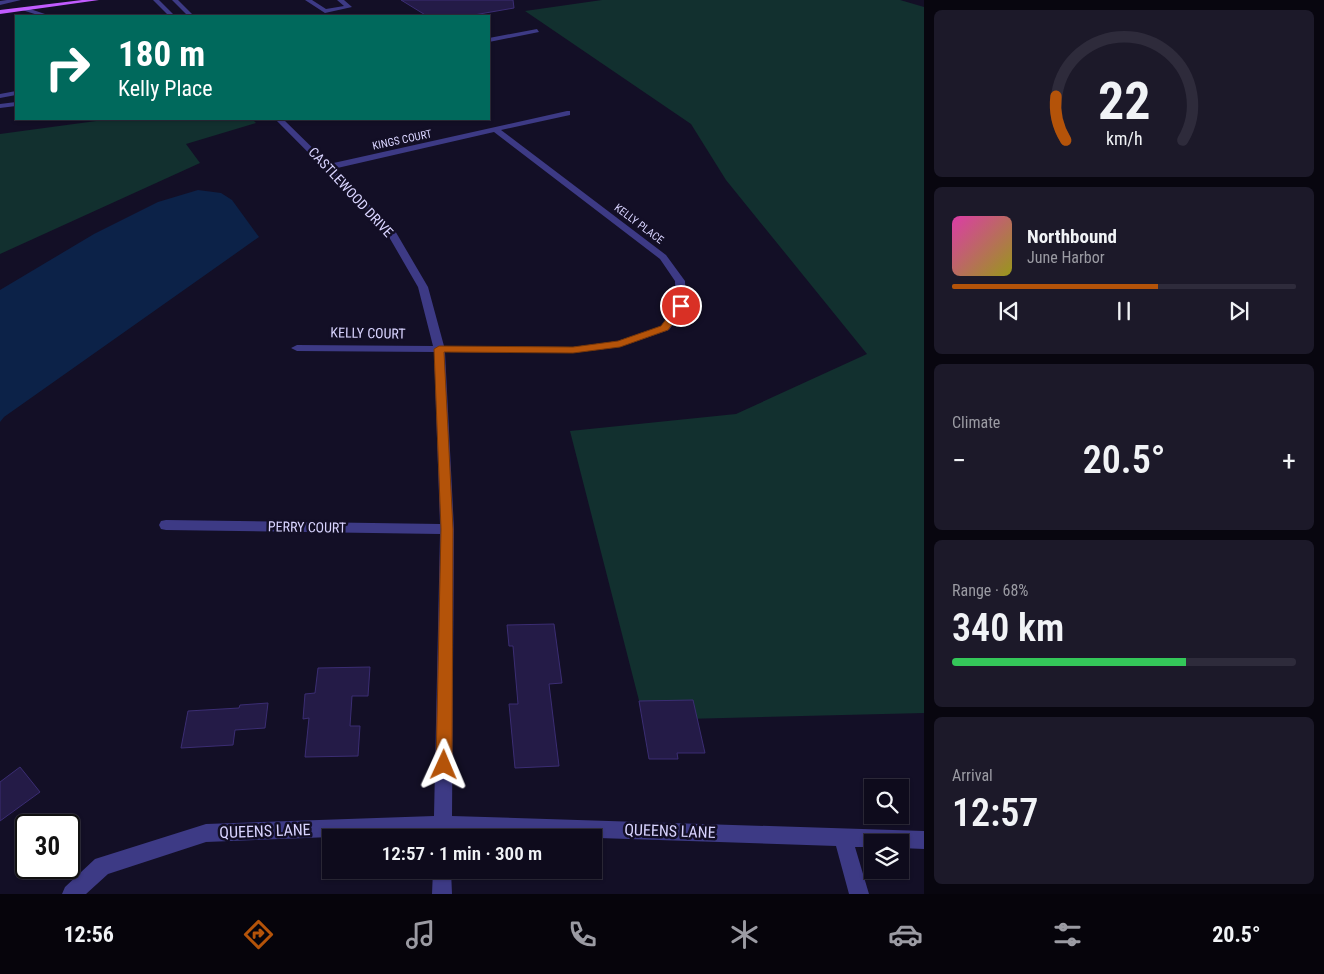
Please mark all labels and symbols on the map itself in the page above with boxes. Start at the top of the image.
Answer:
street label: KINGS COURT [371,127,433,153]
street label: CASTLEWOOD DRIVE [305,144,397,240]
street label: KELLY PLACE [612,201,667,247]
pin [660,285,702,327]
street label: KELLY COURT [330,324,406,342]
street label: PERRY COURT [268,518,346,536]
position arrow [417,738,469,790]
speed limit sign: 30 [15,814,80,879]
street label: QUEENS LANE [219,820,311,842]
street label: QUEENS LANE [624,820,716,842]

